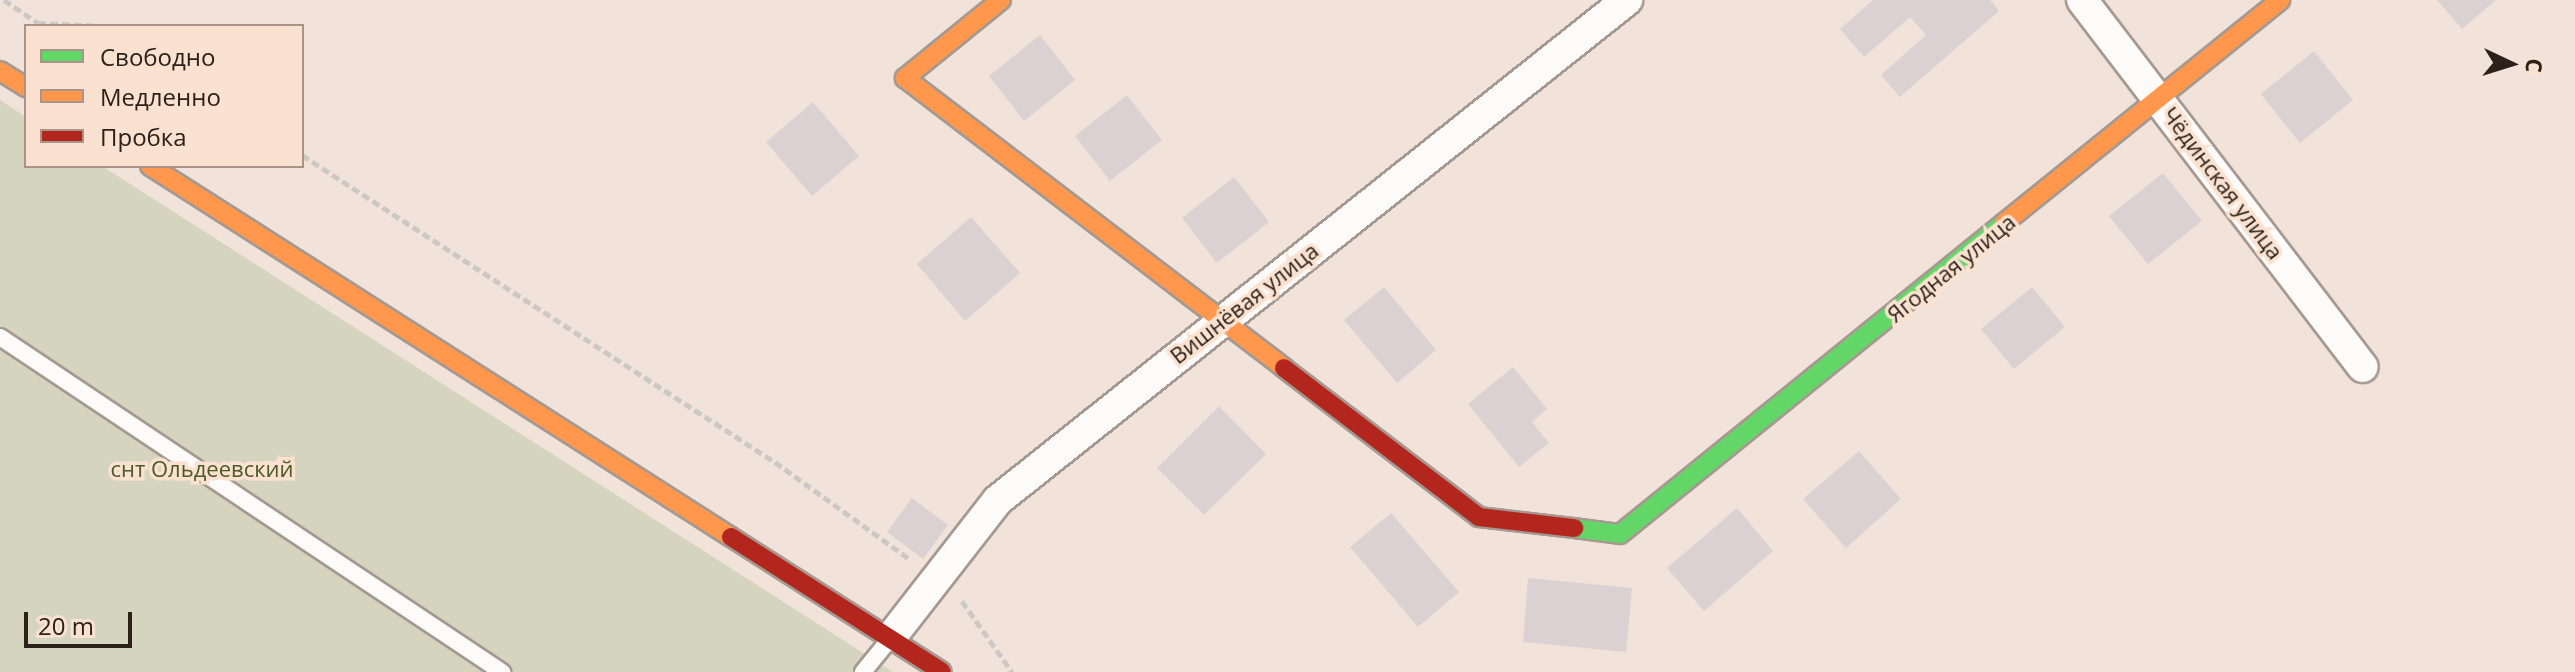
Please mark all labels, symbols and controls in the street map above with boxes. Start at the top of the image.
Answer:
legend [24,24,304,168]
north arrow [2471,24,2551,104]
text: Свободно [100,40,215,73]
text: С [2519,58,2550,74]
text: Медленно [100,80,221,113]
street label: Чёдинская улица [2157,102,2289,264]
text: Пробка [100,120,187,153]
street label: Ягодная улица [1882,208,2020,328]
street label: Вишнёвая улица [1165,237,1323,369]
park label: снт Ольдеевский [110,456,294,482]
scale bar [28,596,136,646]
text: 20 m [38,609,94,642]

